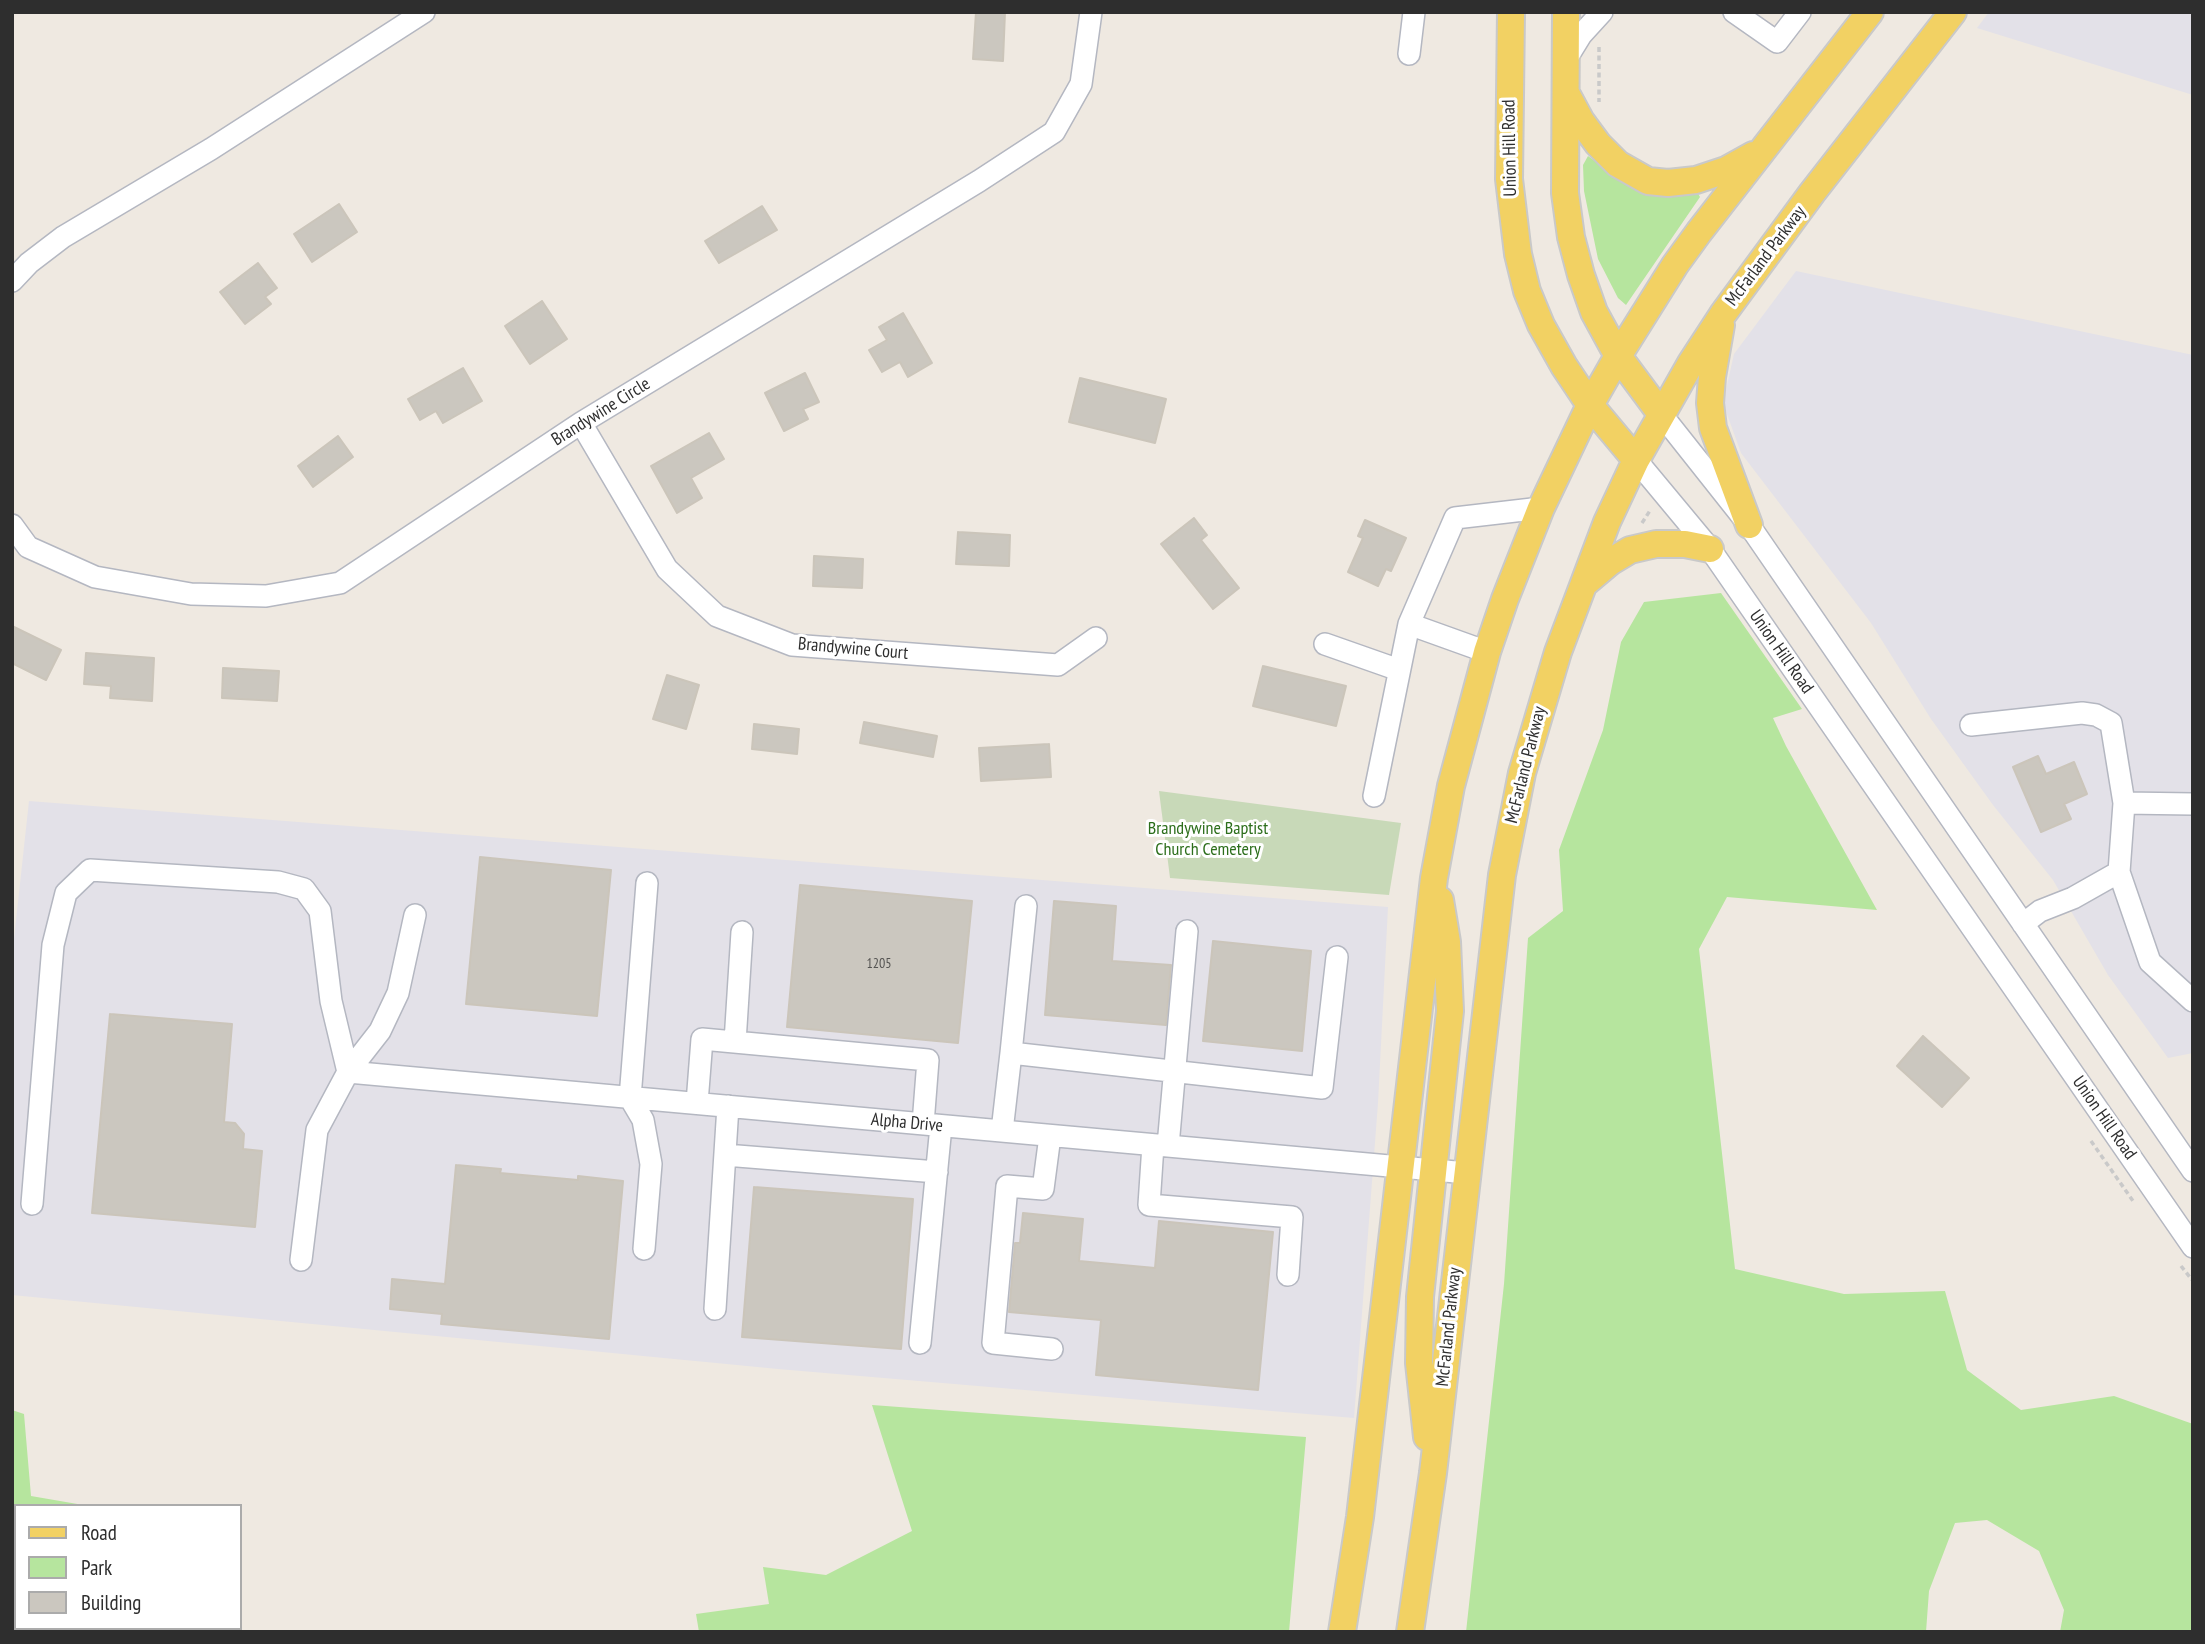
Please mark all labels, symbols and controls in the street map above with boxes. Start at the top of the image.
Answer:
street label: Union Hill Road [1498,99,1522,197]
street label: McFarland Parkway [1721,202,1811,310]
street label: Brandywine Circle [548,373,654,451]
street label: Union Hill Road [1744,606,1818,698]
street label: Brandywine Court [797,633,909,665]
street label: McFarland Parkway [1501,704,1551,826]
park label: Brandywine Baptist Church Cemetery [1148,818,1268,860]
house number: 1205 [866,956,892,972]
street label: Union Hill Road [2067,1072,2141,1164]
street label: Alpha Drive [870,1109,944,1137]
street label: McFarland Parkway [1432,1266,1466,1388]
legend [14,1504,242,1630]
text: Road [81,1519,117,1546]
text: Park [81,1554,112,1581]
text: Building [81,1589,141,1616]

